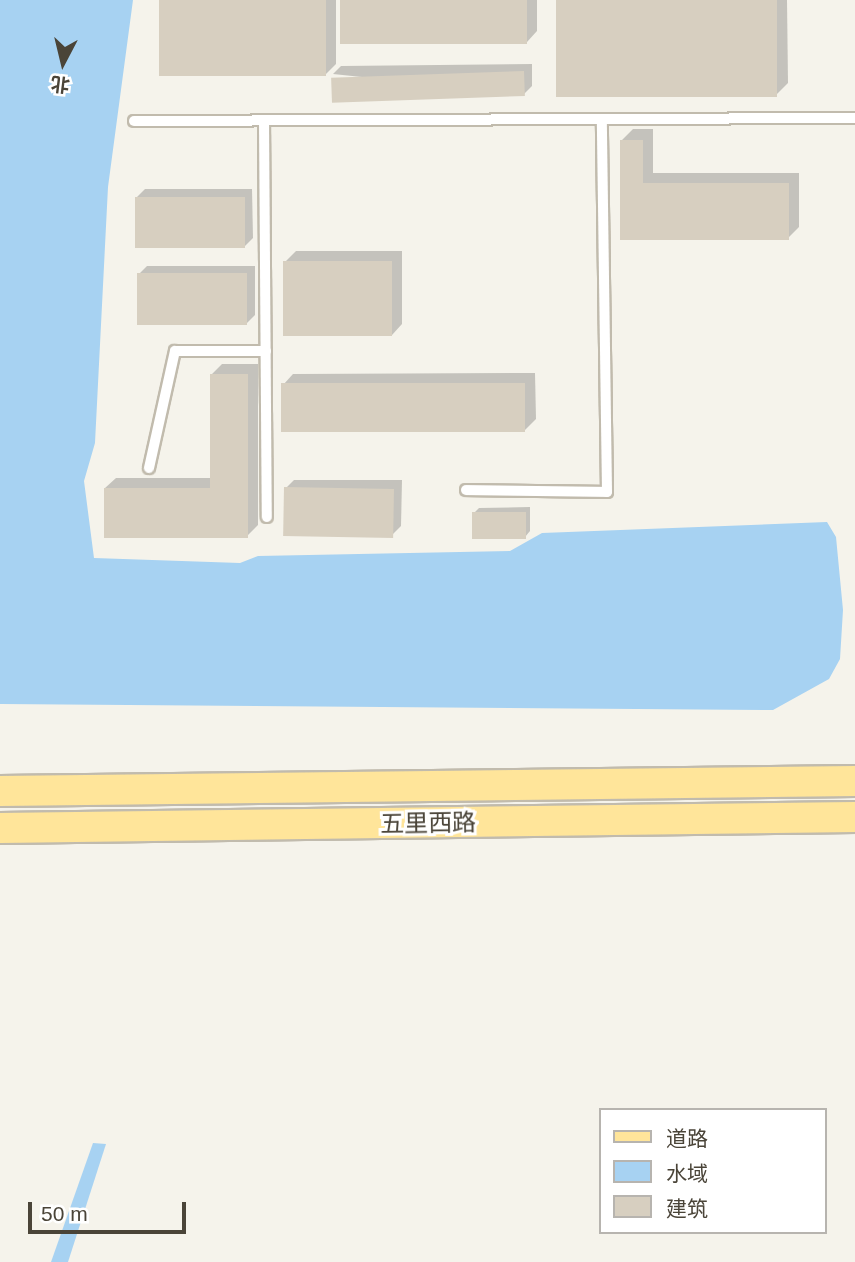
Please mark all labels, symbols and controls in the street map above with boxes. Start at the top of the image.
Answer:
north arrow [28,28,98,98]
text: 北 [50,73,71,96]
street label: 五里西路 [380,808,476,838]
legend [600,1108,827,1234]
text: 道路 [666,1127,708,1150]
text: 水域 [666,1162,708,1185]
scale bar [32,1188,189,1232]
text: 建筑 [666,1197,708,1220]
text: 50 m [41,1202,88,1225]

